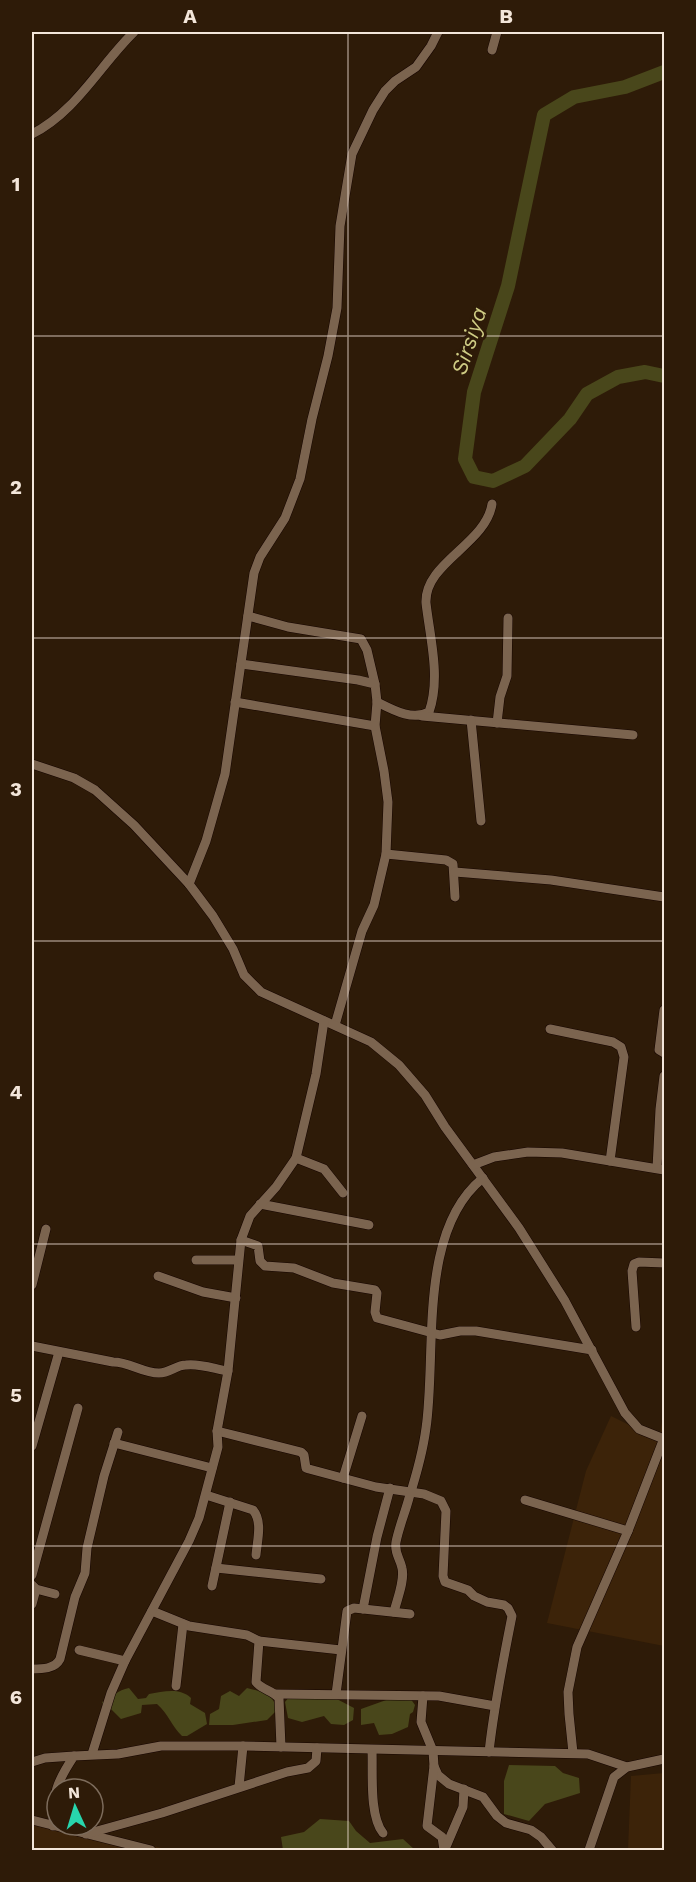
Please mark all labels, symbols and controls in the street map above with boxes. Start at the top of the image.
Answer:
text: A [183,4,197,28]
text: B [499,4,513,28]
text: 1 [12,172,20,196]
water label: Sirsiya [446,304,492,378]
text: 2 [10,475,22,499]
text: 3 [10,777,22,801]
text: 4 [10,1080,23,1104]
text: 5 [10,1383,22,1407]
text: 6 [10,1685,22,1709]
north arrow [45,1777,105,1837]
text: N [67,1783,81,1802]

